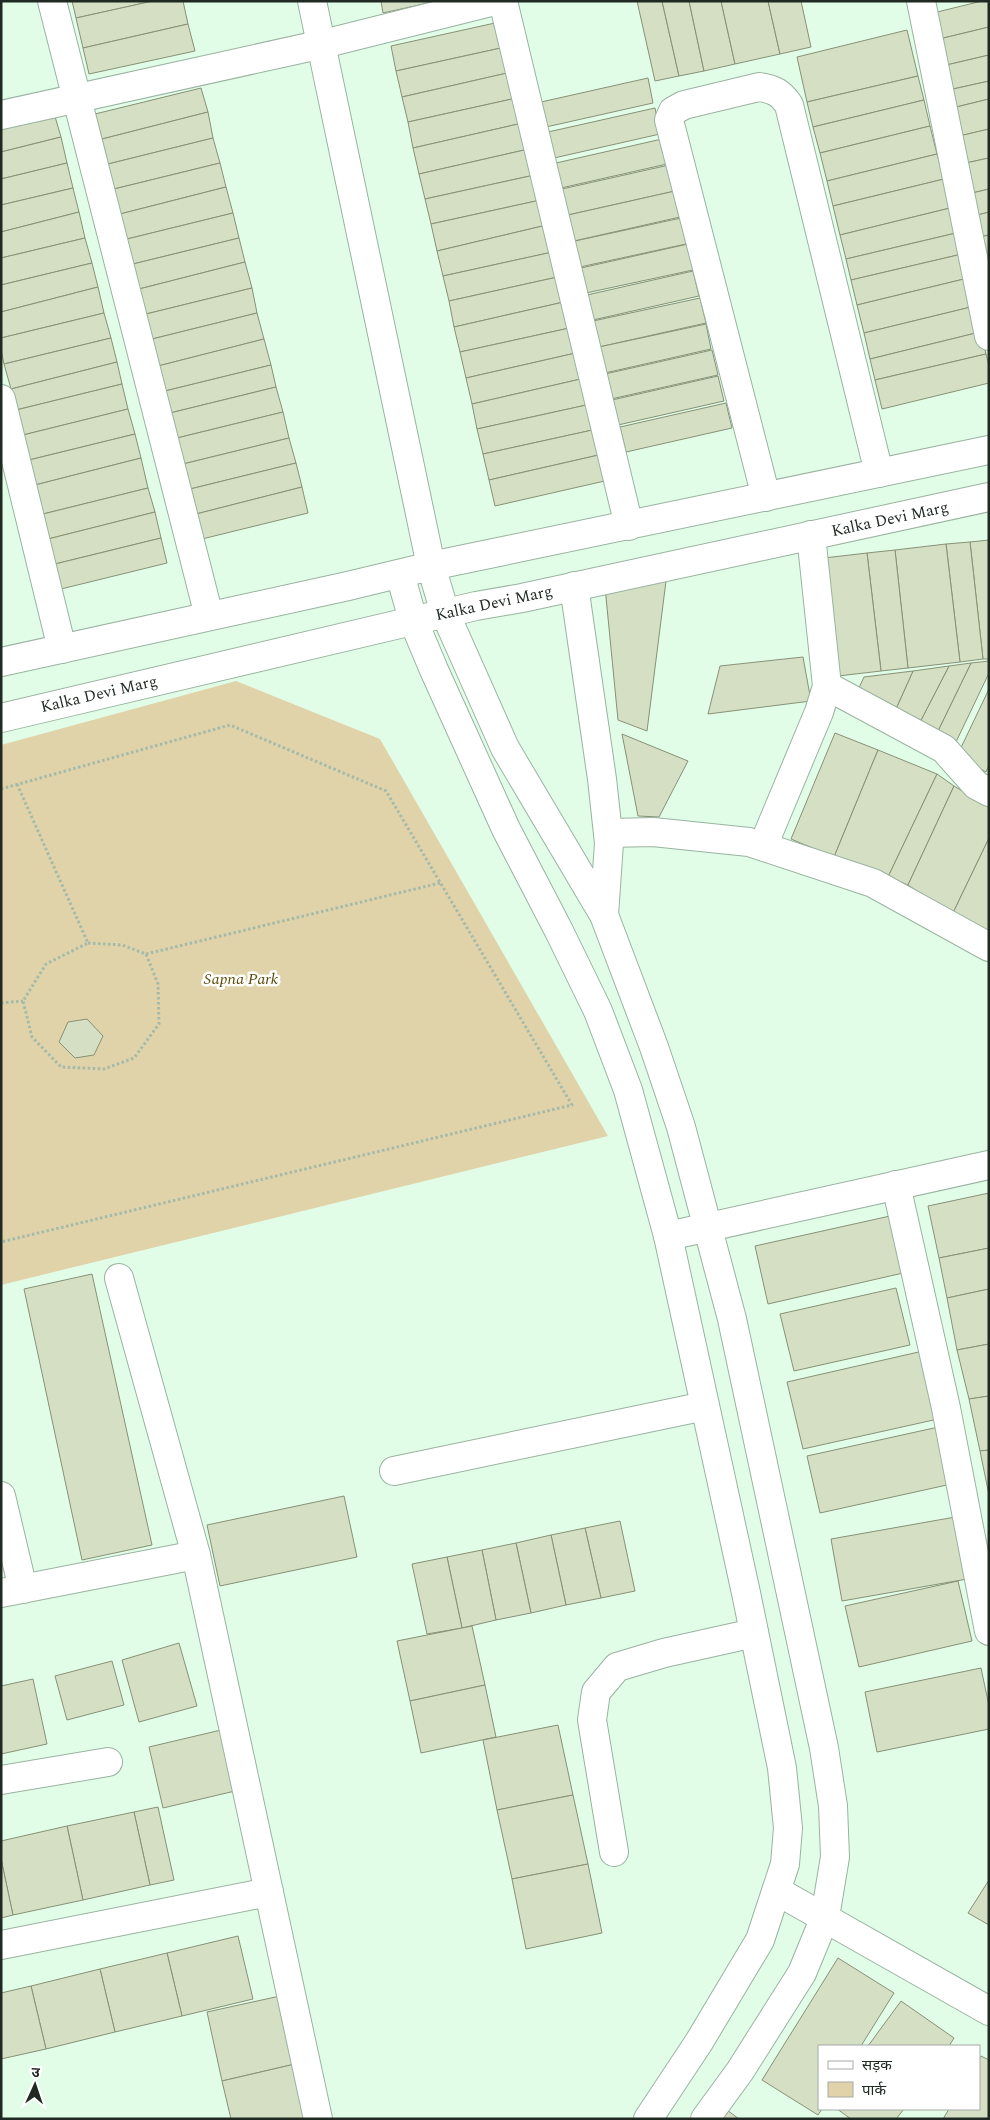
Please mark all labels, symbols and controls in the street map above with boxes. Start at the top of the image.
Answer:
street label: Kalka Devi Marg [829,495,951,543]
street label: Kalka Devi Marg [433,579,555,627]
street label: Kalka Devi Marg [38,669,160,719]
park label: Sapna Park [204,967,279,991]
legend [818,2045,980,2110]
text: सड़क [862,2054,892,2077]
north arrow [10,2060,60,2110]
text: उ [31,2062,41,2083]
text: पार्क [862,2079,886,2102]

